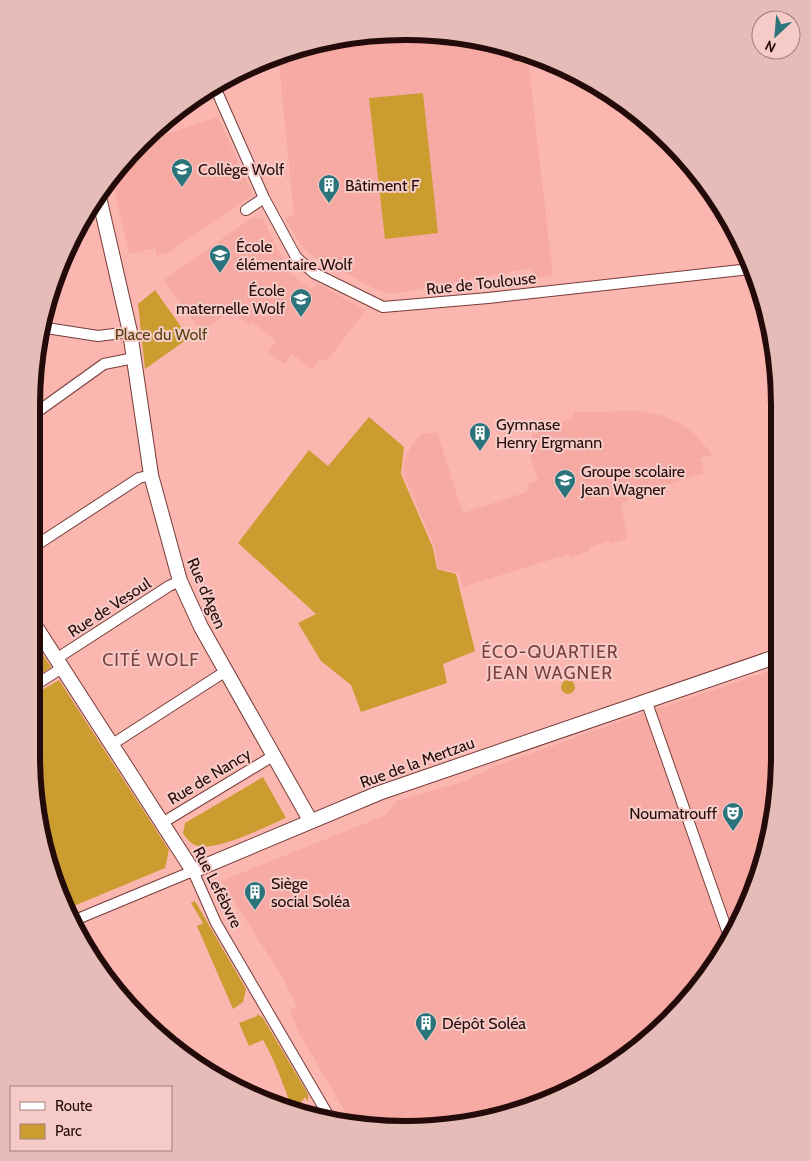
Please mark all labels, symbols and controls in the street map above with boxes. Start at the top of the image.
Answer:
north arrow [751,10,801,60]
text: N [762,36,779,57]
school or university icon: Collège Wolf [170,157,194,188]
place label: Collège Wolf [198,160,285,179]
building icon: Bâtiment F [317,173,341,204]
place label: Bâtiment F [345,176,420,195]
place label: École élémentaire Wolf [236,237,353,274]
school or university icon: École élémentaire Wolf [208,243,232,274]
street label: Rue de Toulouse [425,268,537,299]
place label: École maternelle Wolf [176,281,286,318]
school or university icon: École maternelle Wolf [289,287,313,318]
park label: Place du Wolf [115,325,208,344]
place label: Gymnase Henry Ergmann [496,415,602,452]
building icon: Gymnase Henry Ergmann [468,421,492,452]
place label: Groupe scolaire Jean Wagner [580,462,685,499]
school or university icon: Groupe scolaire Jean Wagner [553,468,577,499]
street label: Rue d'Agen [183,555,230,632]
street label: Rue de Vesoul [64,573,154,641]
district label: ÉCO-QUARTIER JEAN WAGNER [481,641,619,684]
district label: CITÉ WOLF [102,649,200,671]
street label: Rue de la Mertzau [357,733,477,792]
street label: Rue de Nancy [164,744,254,809]
theatre icon: Noumatrouff [721,801,745,832]
place label: Noumatrouff [629,804,718,823]
street label: Rue Lefèbvre [189,843,246,931]
place label: Siège social Soléa [271,874,350,911]
building icon: Siège social Soléa [243,880,267,911]
building icon: Dépôt Soléa [414,1011,438,1042]
place label: Dépôt Soléa [442,1014,526,1033]
legend [10,1086,172,1151]
text: Route [55,1097,93,1115]
text: Parc [55,1122,82,1140]

